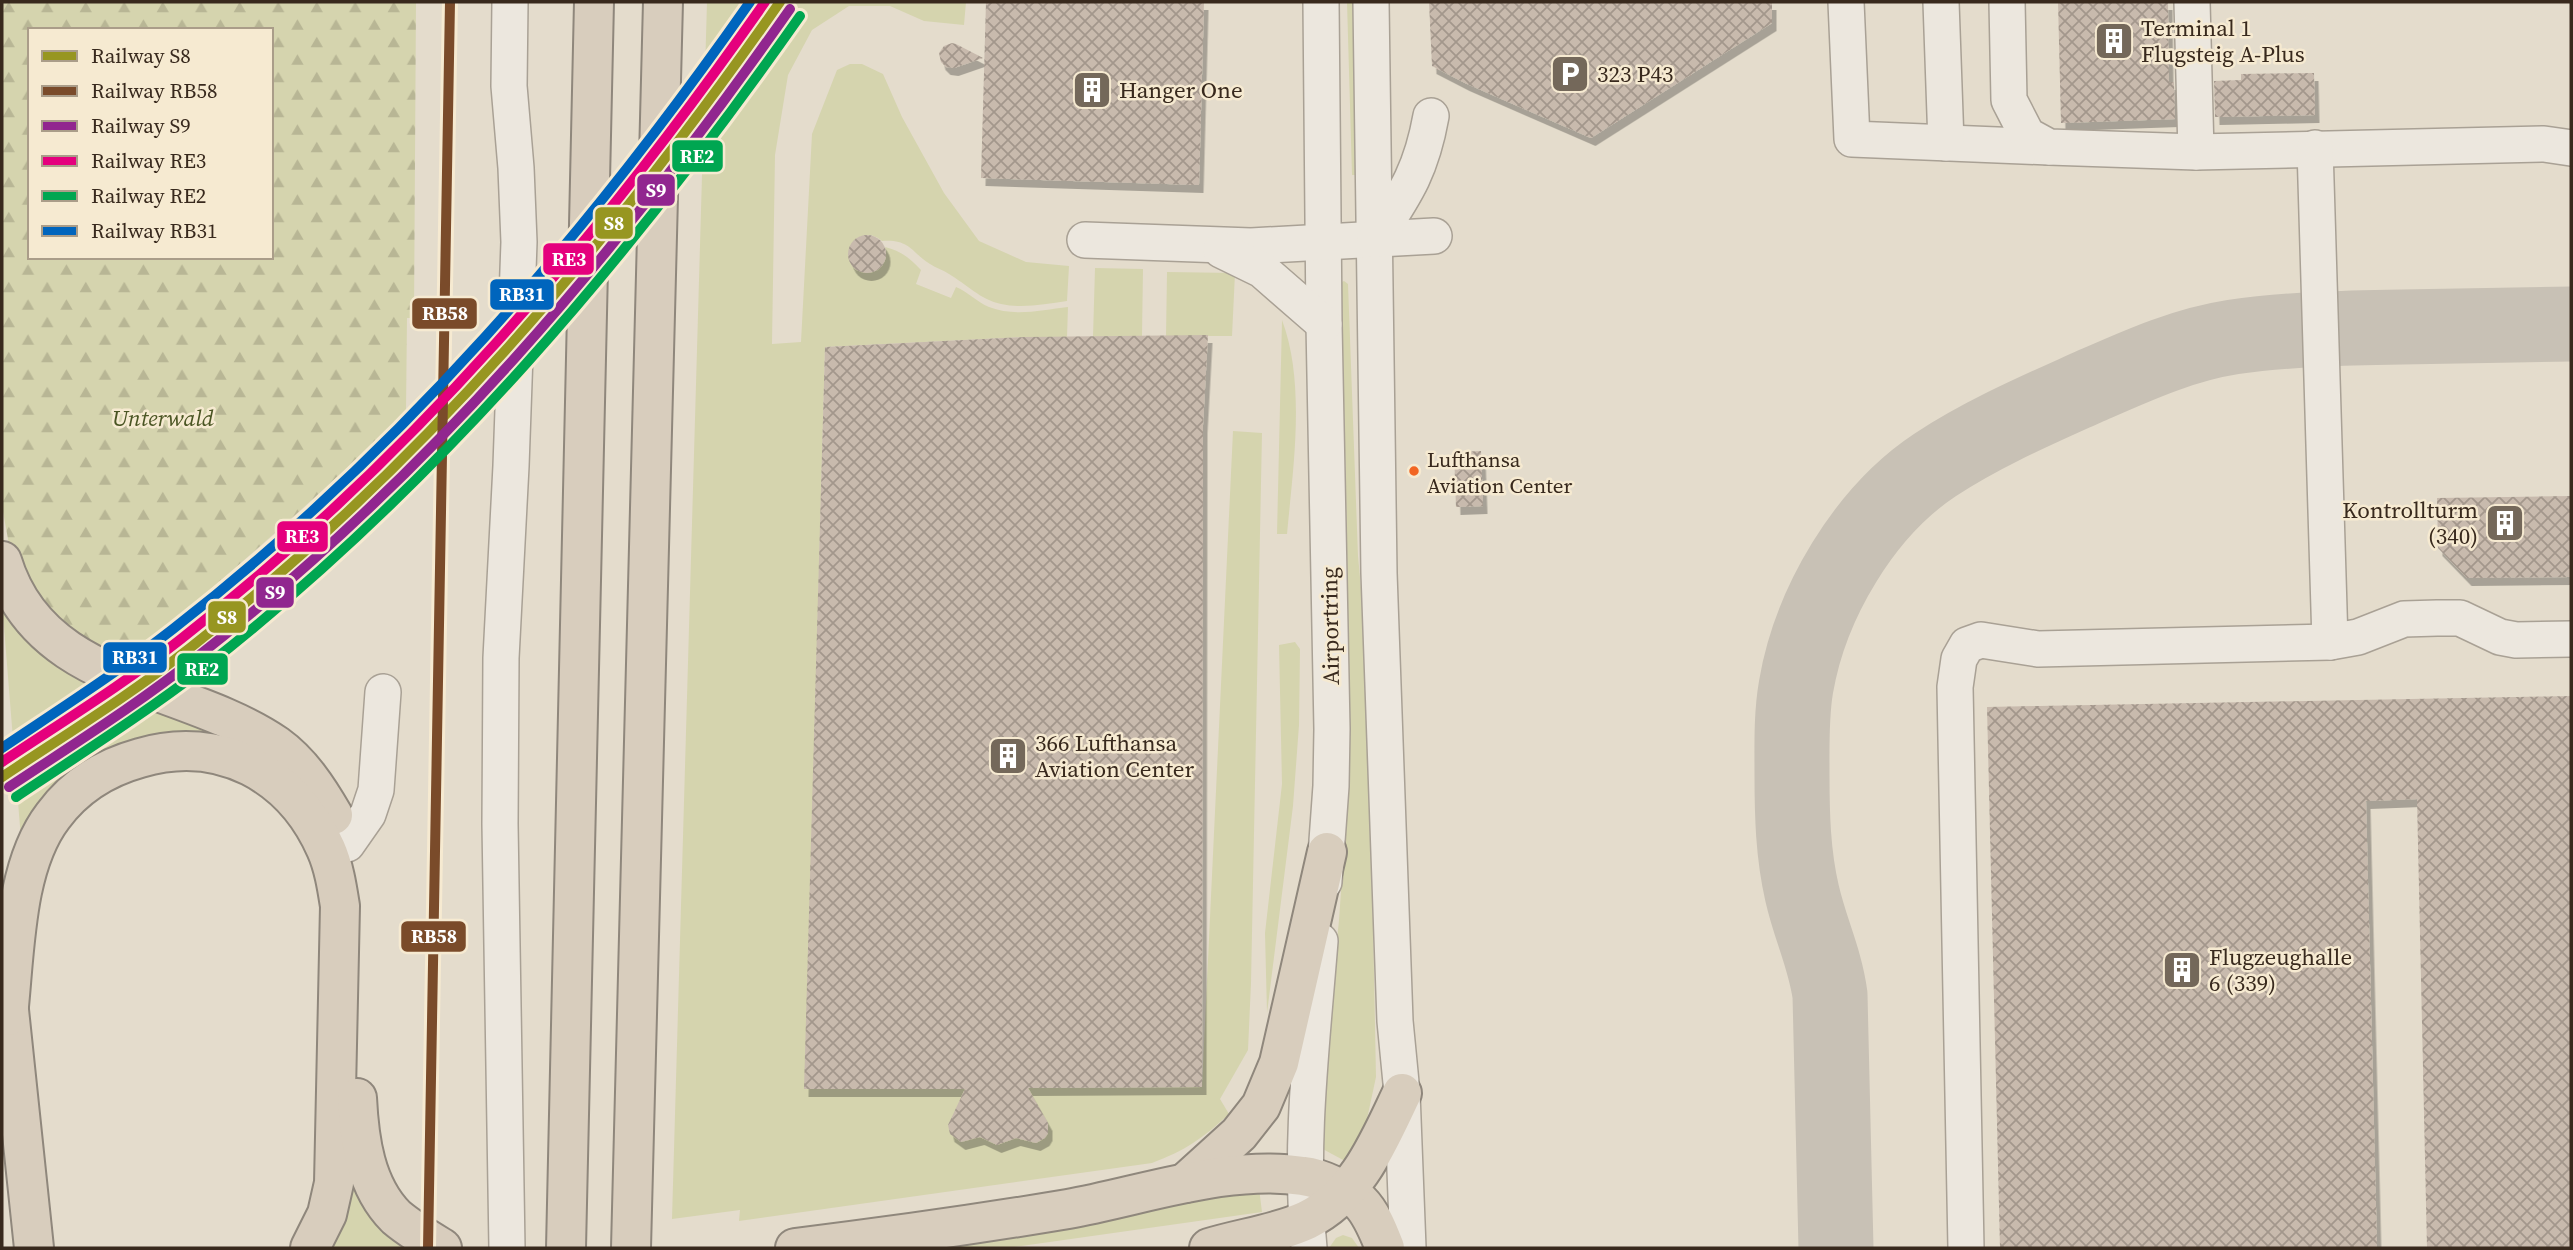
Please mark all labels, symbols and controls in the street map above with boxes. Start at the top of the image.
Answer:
place label: Terminal 1 Flugsteig A-Plus [2141,12,2305,70]
building icon: Terminal 1 Flugsteig A-Plus [2093,20,2135,62]
legend [28,28,273,259]
text: Railway S8 [91,41,191,70]
parking icon: 323 P43 [1549,53,1591,95]
place label: 323 P43 [1597,58,1673,90]
building icon: Hanger One [1071,69,1113,111]
place label: Hanger One [1119,74,1243,106]
text: Railway RB58 [91,76,217,105]
text: Railway S9 [91,111,191,140]
line badge: RE2 [671,139,724,173]
text: RE2 [680,143,714,169]
text: Railway RE3 [91,146,206,175]
line badge: S9 [636,173,676,207]
text: S9 [646,177,666,203]
text: Railway RE2 [91,181,206,210]
line badge: S8 [594,206,634,240]
text: S8 [604,210,624,236]
text: Railway RB31 [91,216,217,245]
line badge: RE3 [542,242,595,276]
text: RE3 [552,246,586,272]
line badge: RB31 [489,278,555,311]
text: RB31 [499,281,545,307]
line badge: RB58 [411,297,478,330]
text: RB58 [422,300,468,326]
park label: Unterwald [112,402,214,434]
place label: Lufthansa Aviation Center [1427,445,1573,500]
marker: Lufthansa Aviation Center [1407,464,1421,478]
place label: Kontrollturm (340) [2342,494,2478,552]
building icon: Kontrollturm (340) [2484,502,2526,544]
line badge: RE3 [276,520,329,553]
text: RE3 [285,523,319,549]
street label: Airportring [1313,567,1347,685]
line badge: S9 [255,576,295,609]
text: S9 [265,579,285,605]
line badge: S8 [207,600,247,634]
text: S8 [217,604,237,630]
line badge: RB31 [102,641,168,674]
text: RB31 [112,644,158,670]
line badge: RE2 [176,652,229,686]
text: RE2 [185,656,219,682]
place label: 366 Lufthansa Aviation Center [1035,727,1195,785]
building icon: 366 Lufthansa Aviation Center [987,735,1029,777]
line badge: RB58 [400,920,467,953]
text: RB58 [411,923,457,949]
place label: Flugzeughalle 6 (339) [2209,941,2352,999]
building icon: Flugzeughalle 6 (339) [2161,949,2203,991]

